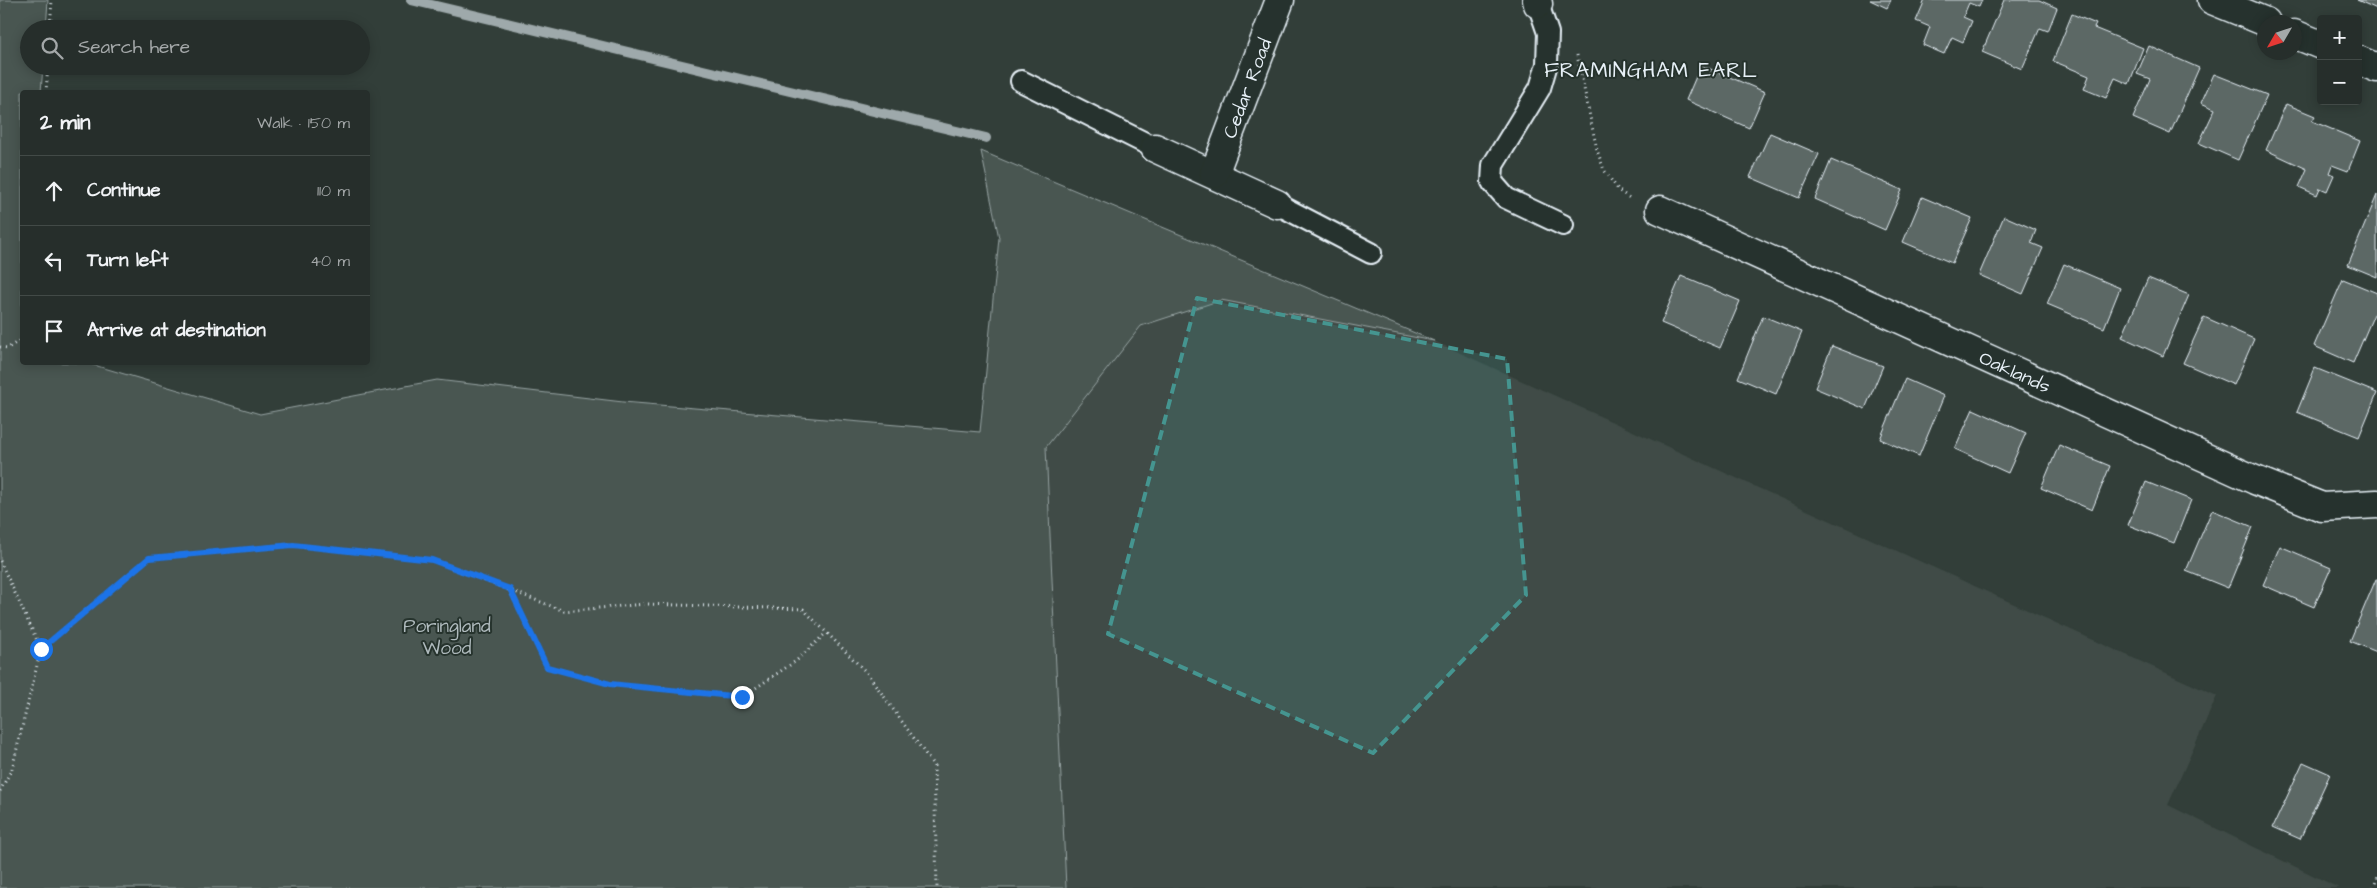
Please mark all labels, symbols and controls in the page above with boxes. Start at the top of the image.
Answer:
north arrow [2257,15,2302,60]
map controls [2317,15,2362,105]
button: + [2317,15,2362,60]
search box [20,20,370,75]
icon: search [38,34,66,62]
text: Search here [78,34,190,61]
street label: Cedar Road [1217,34,1279,142]
district label: FRAMINGHAM EARL [1544,56,1758,85]
button: − [2317,60,2362,105]
text: 2 min [40,108,90,137]
text: Walk · 150 m [257,112,350,134]
icon: ahead [40,177,68,205]
text: Continue [87,177,161,204]
text: 110 m [317,180,350,202]
icon: left [40,247,68,275]
text: Turn left [87,247,168,274]
text: 40 m [310,250,350,272]
icon: arrive [40,317,68,345]
text: Arrive at destination [87,317,266,344]
street label: Oaklands [1975,345,2055,400]
park label: Poringland Wood [403,613,491,662]
route start [30,638,53,661]
route end [731,686,754,709]

